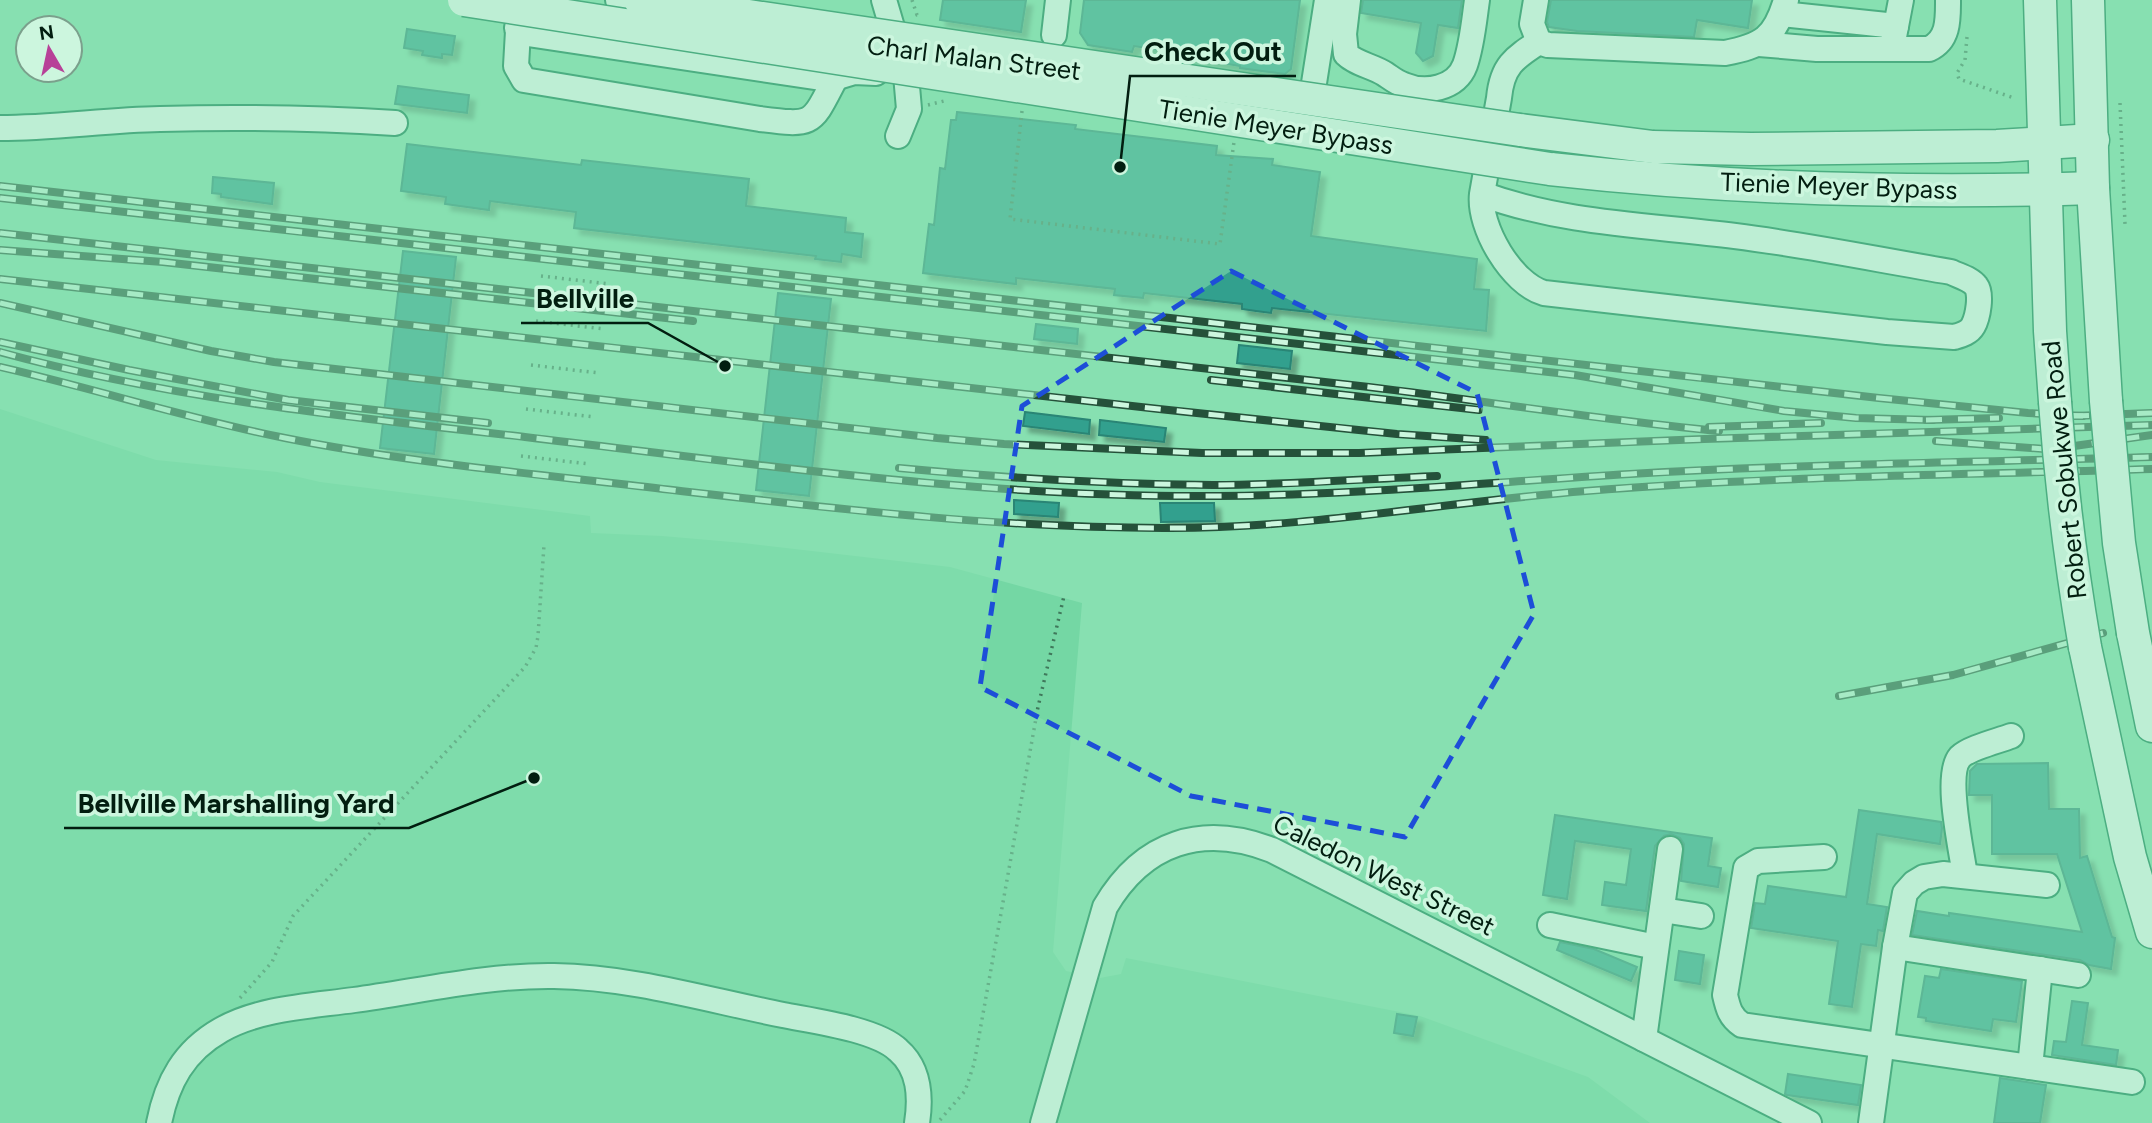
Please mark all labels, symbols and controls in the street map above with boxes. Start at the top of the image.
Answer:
north arrow [14,14,84,84]
text: N [37,20,55,45]
callout: Check Out [1130,27,1296,76]
street label: Charl Malan Street [865,29,1083,87]
text: Check Out [1144,34,1282,68]
street label: Tienie Meyer Bypass [1157,93,1395,161]
street label: Tienie Meyer Bypass [1720,166,1958,206]
callout: Bellville [521,274,648,323]
text: Bellville [536,281,634,315]
street label: Robert Sobukwe Road [2035,339,2093,601]
callout: Bellville Marshalling Yard [64,779,409,828]
text: Bellville Marshalling Yard [77,786,395,820]
street label: Caledon West Street [1268,807,1500,943]

